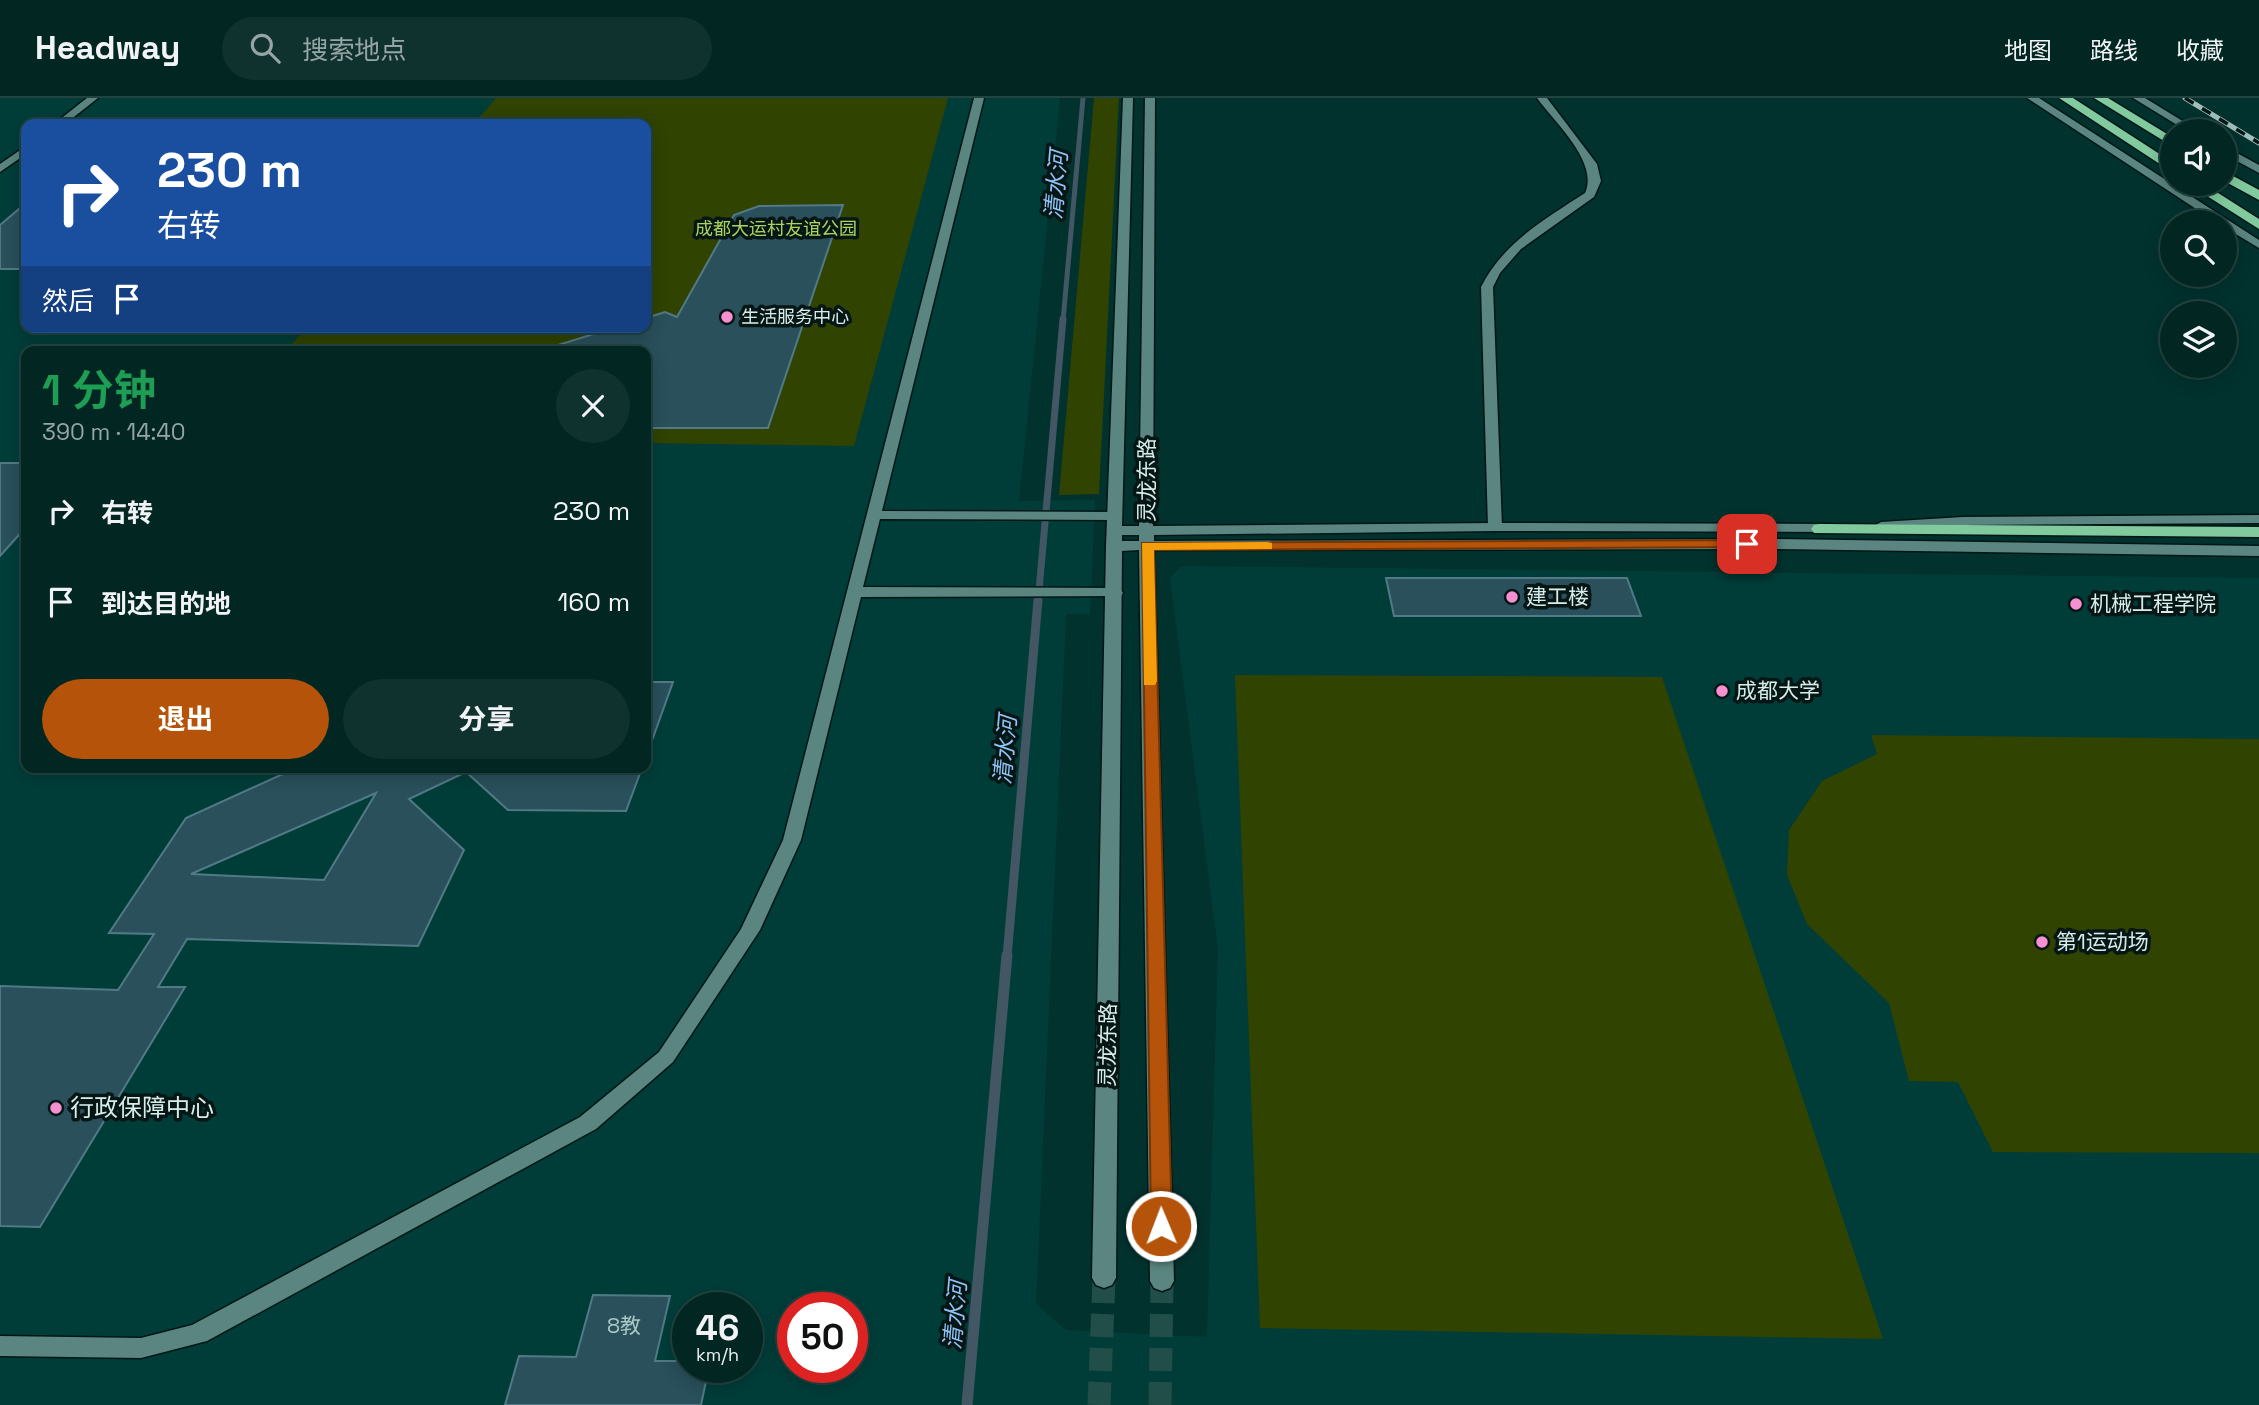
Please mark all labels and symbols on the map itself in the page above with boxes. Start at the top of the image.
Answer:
water label: 清水河 [1038,145,1074,221]
park label: 成都大运村友谊公园 [695,217,857,240]
place label: 生活服务中心 [741,305,849,328]
marker: 生活服务中心 [719,309,735,325]
street label: 灵龙东路 [1133,438,1160,522]
pin [1717,514,1777,574]
place label: 建工楼 [1526,583,1589,610]
marker: 建工楼 [1504,589,1520,605]
place label: 机械工程学院 [2090,590,2216,617]
marker: 机械工程学院 [2068,596,2084,612]
place label: 成都大学 [1736,677,1820,704]
marker: 成都大学 [1714,683,1730,699]
water label: 清水河 [987,710,1023,786]
place label: 第1运动场 [2056,928,2149,955]
marker: 第1运动场 [2034,934,2050,950]
street label: 灵龙东路 [1093,1003,1122,1087]
place label: 行政保障中心 [70,1092,214,1123]
marker: 行政保障中心 [48,1100,64,1116]
position arrow [1124,1189,1198,1263]
water label: 清水河 [937,1275,973,1351]
speed limit sign: 50 [777,1292,868,1383]
house number: 8教 [607,1312,641,1339]

